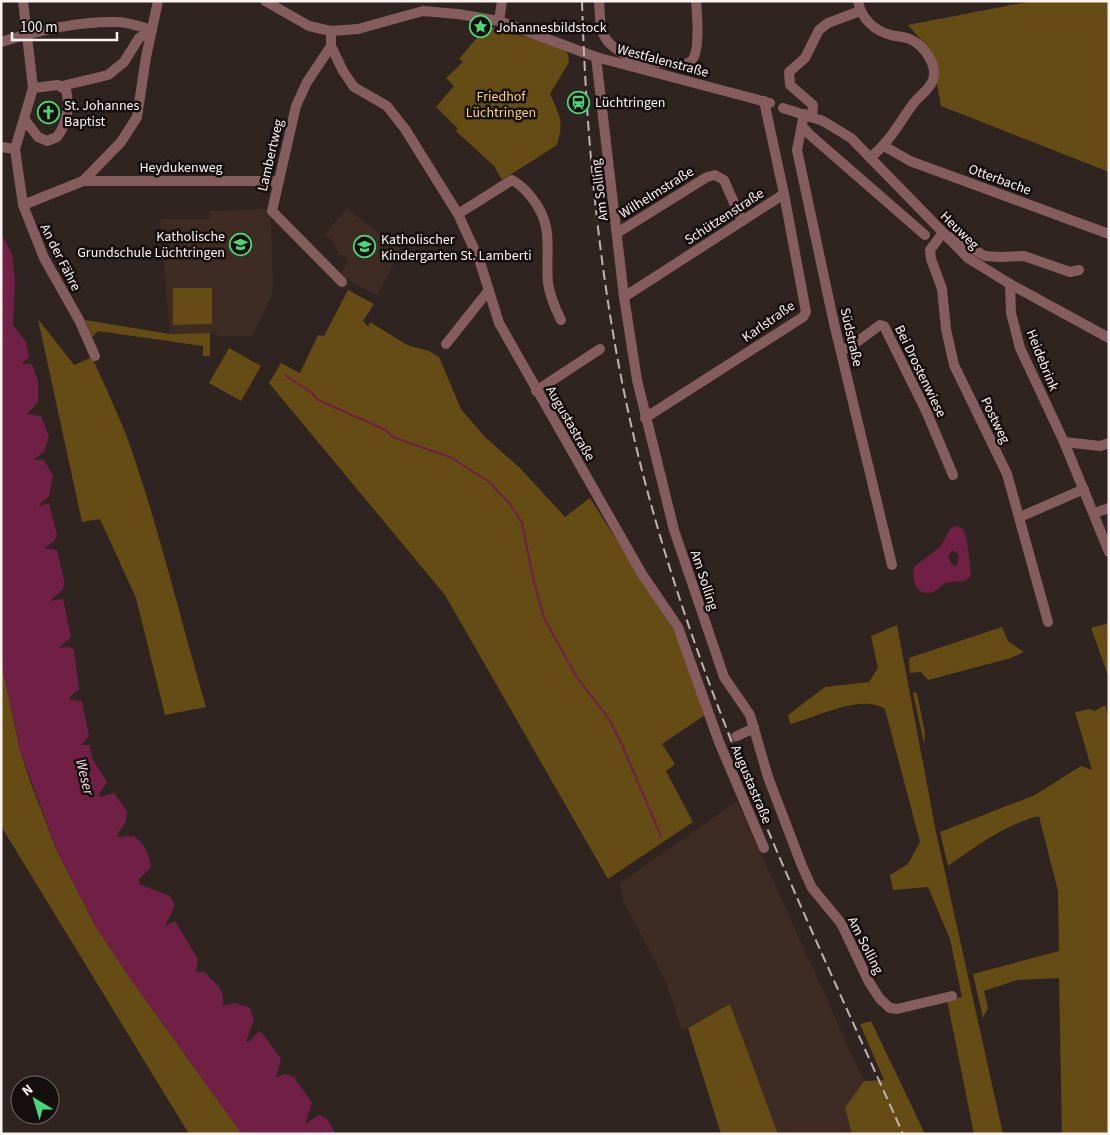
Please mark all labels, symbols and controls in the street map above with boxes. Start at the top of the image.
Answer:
scale bar [12,10,118,42]
place icon: Johannesbildstock [468,15,492,39]
text: 100 m [20,17,58,38]
place label: Johannesbildstock [496,18,607,38]
street label: Westfalenstraße [615,39,711,83]
park label: Friedhof Lüchtringen [466,87,536,123]
station icon: Lüchtringen [567,90,591,114]
place label: Lüchtringen [595,93,665,113]
place label: St. Johannes Baptist [64,96,139,132]
church icon: St. Johannes Baptist [36,101,60,125]
street label: Lambertweg [253,117,289,193]
street label: Heydukenweg [139,158,223,178]
street label: Am Solling [586,158,614,222]
street label: Otterbache [965,159,1034,201]
street label: Wilhelmstraße [615,162,698,224]
street label: Schützenstraße [681,184,768,250]
street label: Heuweg [935,207,983,254]
street label: An der Fähre [35,220,86,295]
place label: Katholische Grundschule Lüchtringen [77,227,225,263]
place label: Katholischer Kindergarten St. Lamberti [381,230,532,266]
school or university icon: Katholische Grundschule Lüchtringen [229,232,253,256]
school or university icon: Katholischer Kindergarten St. Lamberti [353,235,377,259]
street label: Karlstraße [738,296,799,347]
street label: Südstraße [835,306,868,369]
street label: Bei Drostenwiese [889,322,951,421]
street label: Heidebrink [1021,327,1064,394]
street label: Augustastraße [541,382,600,465]
street label: Postweg [975,394,1015,447]
street label: Am Solling [685,548,723,613]
street label: Augustastraße [726,742,777,827]
water label: Weser [70,757,99,798]
street label: Am Solling [842,913,888,978]
north arrow [10,1075,60,1125]
text: N [18,1080,37,1101]

